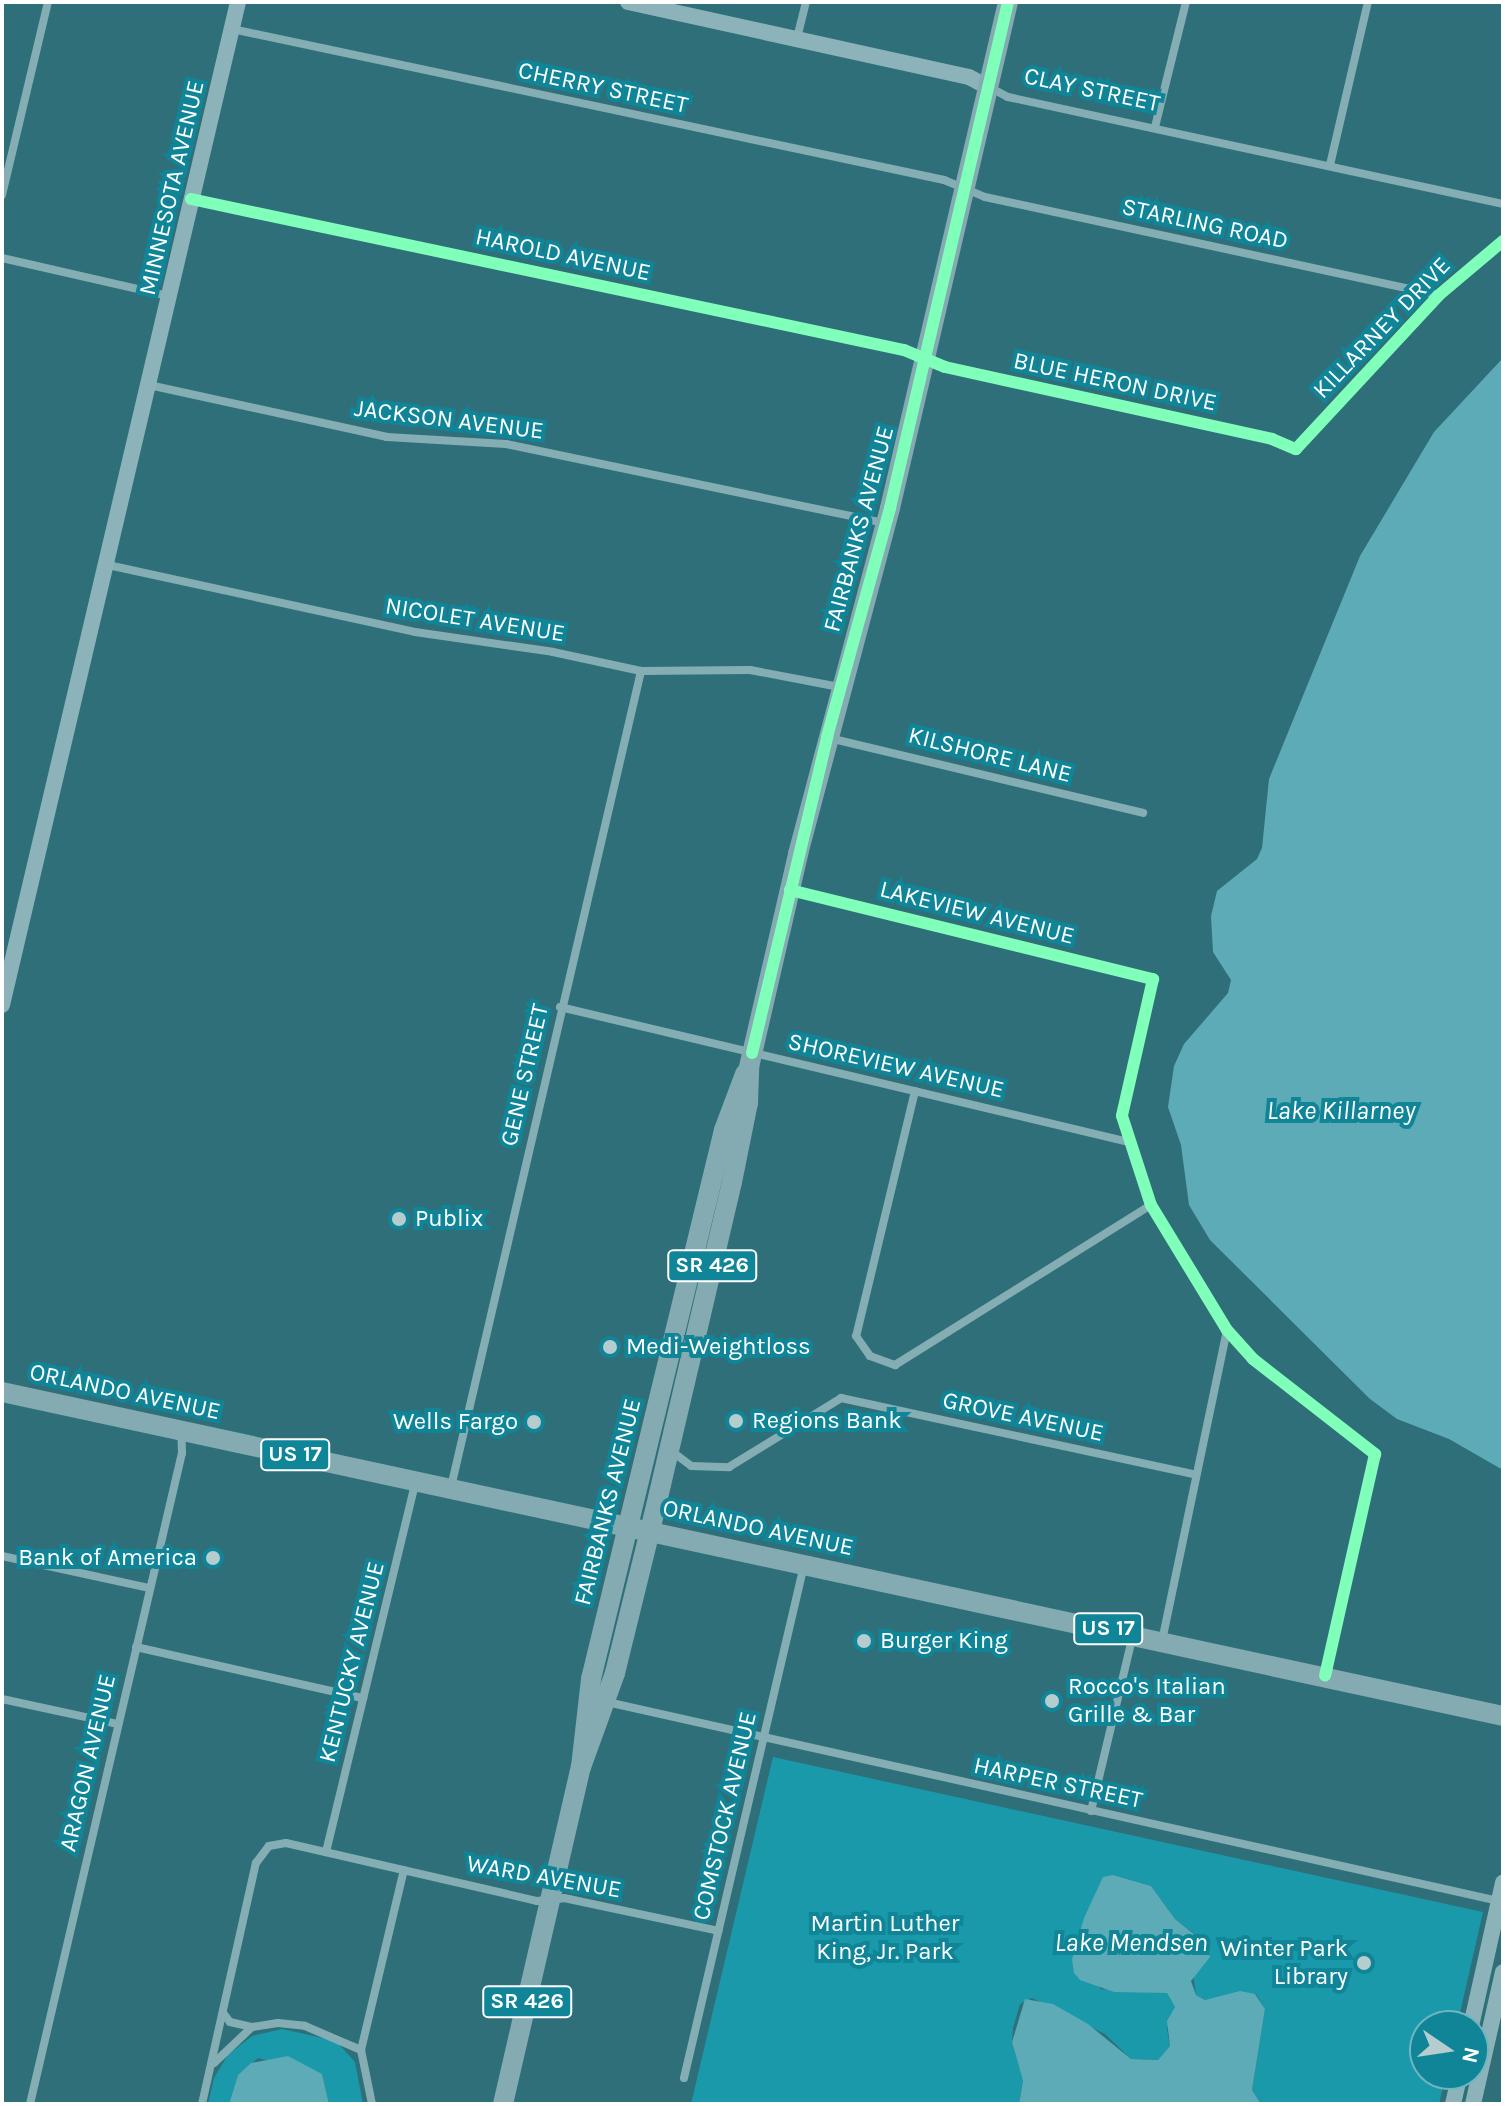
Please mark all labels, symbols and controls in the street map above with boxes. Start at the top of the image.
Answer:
street label: CHERRY STREET [516,56,690,120]
street label: CLAY STREET [1021,62,1163,118]
street label: MINNESOTA AVENUE [133,78,211,298]
street label: STARLING ROAD [1119,192,1291,256]
street label: HAROLD AVENUE [473,222,653,288]
street label: KILLARNEY DRIVE [1307,251,1457,405]
street label: BLUE HERON DRIVE [1011,346,1219,418]
street label: JACKSON AVENUE [353,394,545,446]
street label: FAIRBANKS AVENUE [818,423,900,635]
street label: NICOLET AVENUE [383,592,567,648]
street label: KILSHORE LANE [905,721,1075,789]
street label: LAKEVIEW AVENUE [877,875,1077,951]
street label: GENE STREET [495,1001,555,1149]
street label: SHOREVIEW AVENUE [785,1027,1007,1105]
water label: Lake Killarney [1267,1095,1415,1127]
place label: Publix [415,1205,483,1233]
marker: Publix [390,1210,408,1228]
road number: SR 426 [666,1248,758,1284]
place label: Medi-Weightloss [626,1333,811,1361]
marker: Medi-Weightloss [601,1338,619,1356]
street label: ORLANDO AVENUE [27,1358,223,1426]
street label: GROVE AVENUE [940,1386,1106,1448]
street label: FAIRBANKS AVENUE [568,1396,648,1608]
place label: Regions Bank [752,1407,902,1435]
place label: Wells Fargo [393,1408,518,1436]
marker: Regions Bank [727,1412,745,1430]
marker: Wells Fargo [525,1413,543,1431]
road number: US 17 [259,1437,331,1473]
street label: ORLANDO AVENUE [660,1494,856,1562]
place label: Bank of America [18,1544,197,1572]
marker: Bank of America [204,1549,222,1567]
street label: KENTUCKY AVENUE [313,1559,391,1765]
road number: US 17 [1072,1611,1144,1647]
place label: Burger King [880,1627,1008,1655]
marker: Burger King [855,1632,873,1650]
street label: ARAGON AVENUE [54,1672,122,1854]
place label: Rocco's Italian Grille & Bar [1068,1673,1226,1729]
marker: Rocco's Italian Grille & Bar [1043,1692,1061,1710]
street label: COMSTOCK AVENUE [687,1709,763,1923]
street label: HARPER STREET [971,1751,1145,1815]
street label: WARD AVENUE [464,1849,624,1905]
park label: Martin Luther King, Jr. Park [811,1910,959,1966]
water label: Lake Mendsen [1054,1927,1208,1959]
place label: Winter Park Library [1220,1935,1348,1991]
marker: Winter Park Library [1355,1954,1373,1972]
road number: SR 426 [481,1984,573,2020]
north arrow [1409,2010,1489,2090]
text: N [1456,2044,1485,2066]

